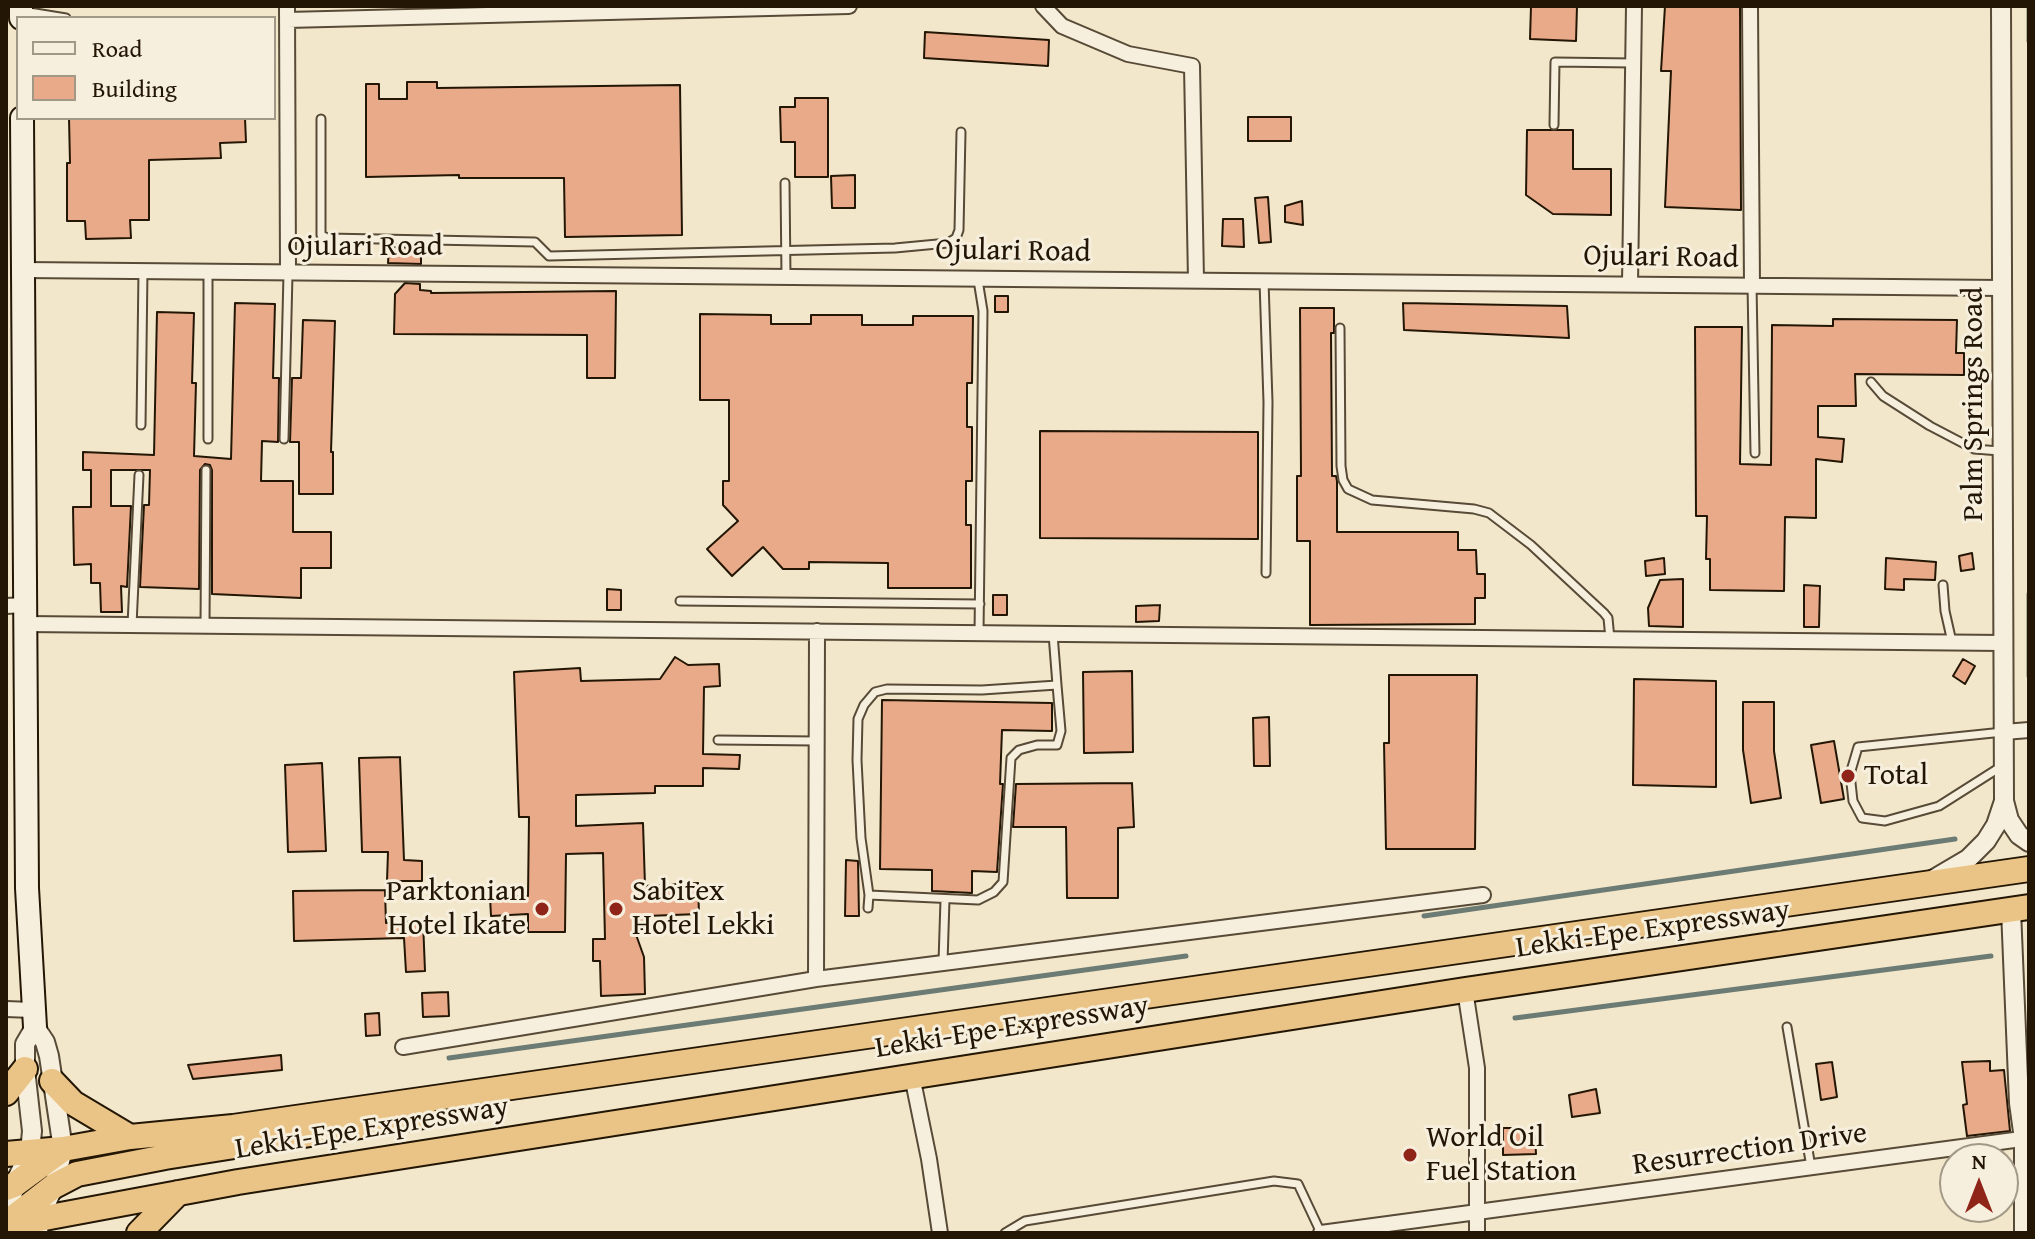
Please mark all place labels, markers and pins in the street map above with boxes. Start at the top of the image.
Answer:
place label: Total [1864,758,1928,794]
marker: Total [1839,767,1857,785]
place label: Parktonian Hotel Ikate [386,874,526,944]
place label: Sabitex Hotel Lekki [632,874,774,944]
marker: Parktonian Hotel Ikate [533,900,551,918]
marker: Sabitex Hotel Lekki [607,900,625,918]
place label: World Oil Fuel Station [1426,1120,1577,1190]
marker: World Oil Fuel Station [1401,1146,1419,1164]

